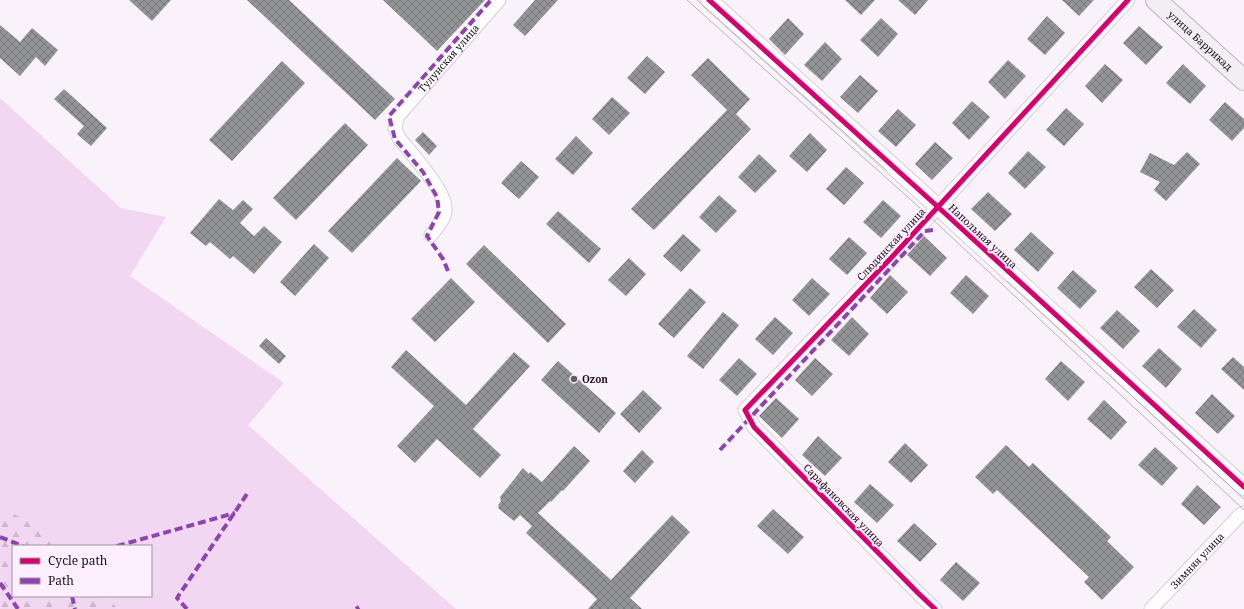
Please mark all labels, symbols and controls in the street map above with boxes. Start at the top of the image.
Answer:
street label: улица Баррикад [1165,7,1236,73]
street label: Тулунская улица [415,21,482,95]
street label: Напольная улица [946,200,1021,272]
street label: Слюдянская улица [854,204,929,283]
place label: Ozon [582,372,608,386]
marker: Ozon [569,374,579,384]
street label: Сарафановская улица [801,460,888,550]
street label: Зимняя улица [1167,529,1227,592]
legend [12,545,152,597]
text: Cycle path [48,552,108,569]
text: Path [48,572,74,589]

